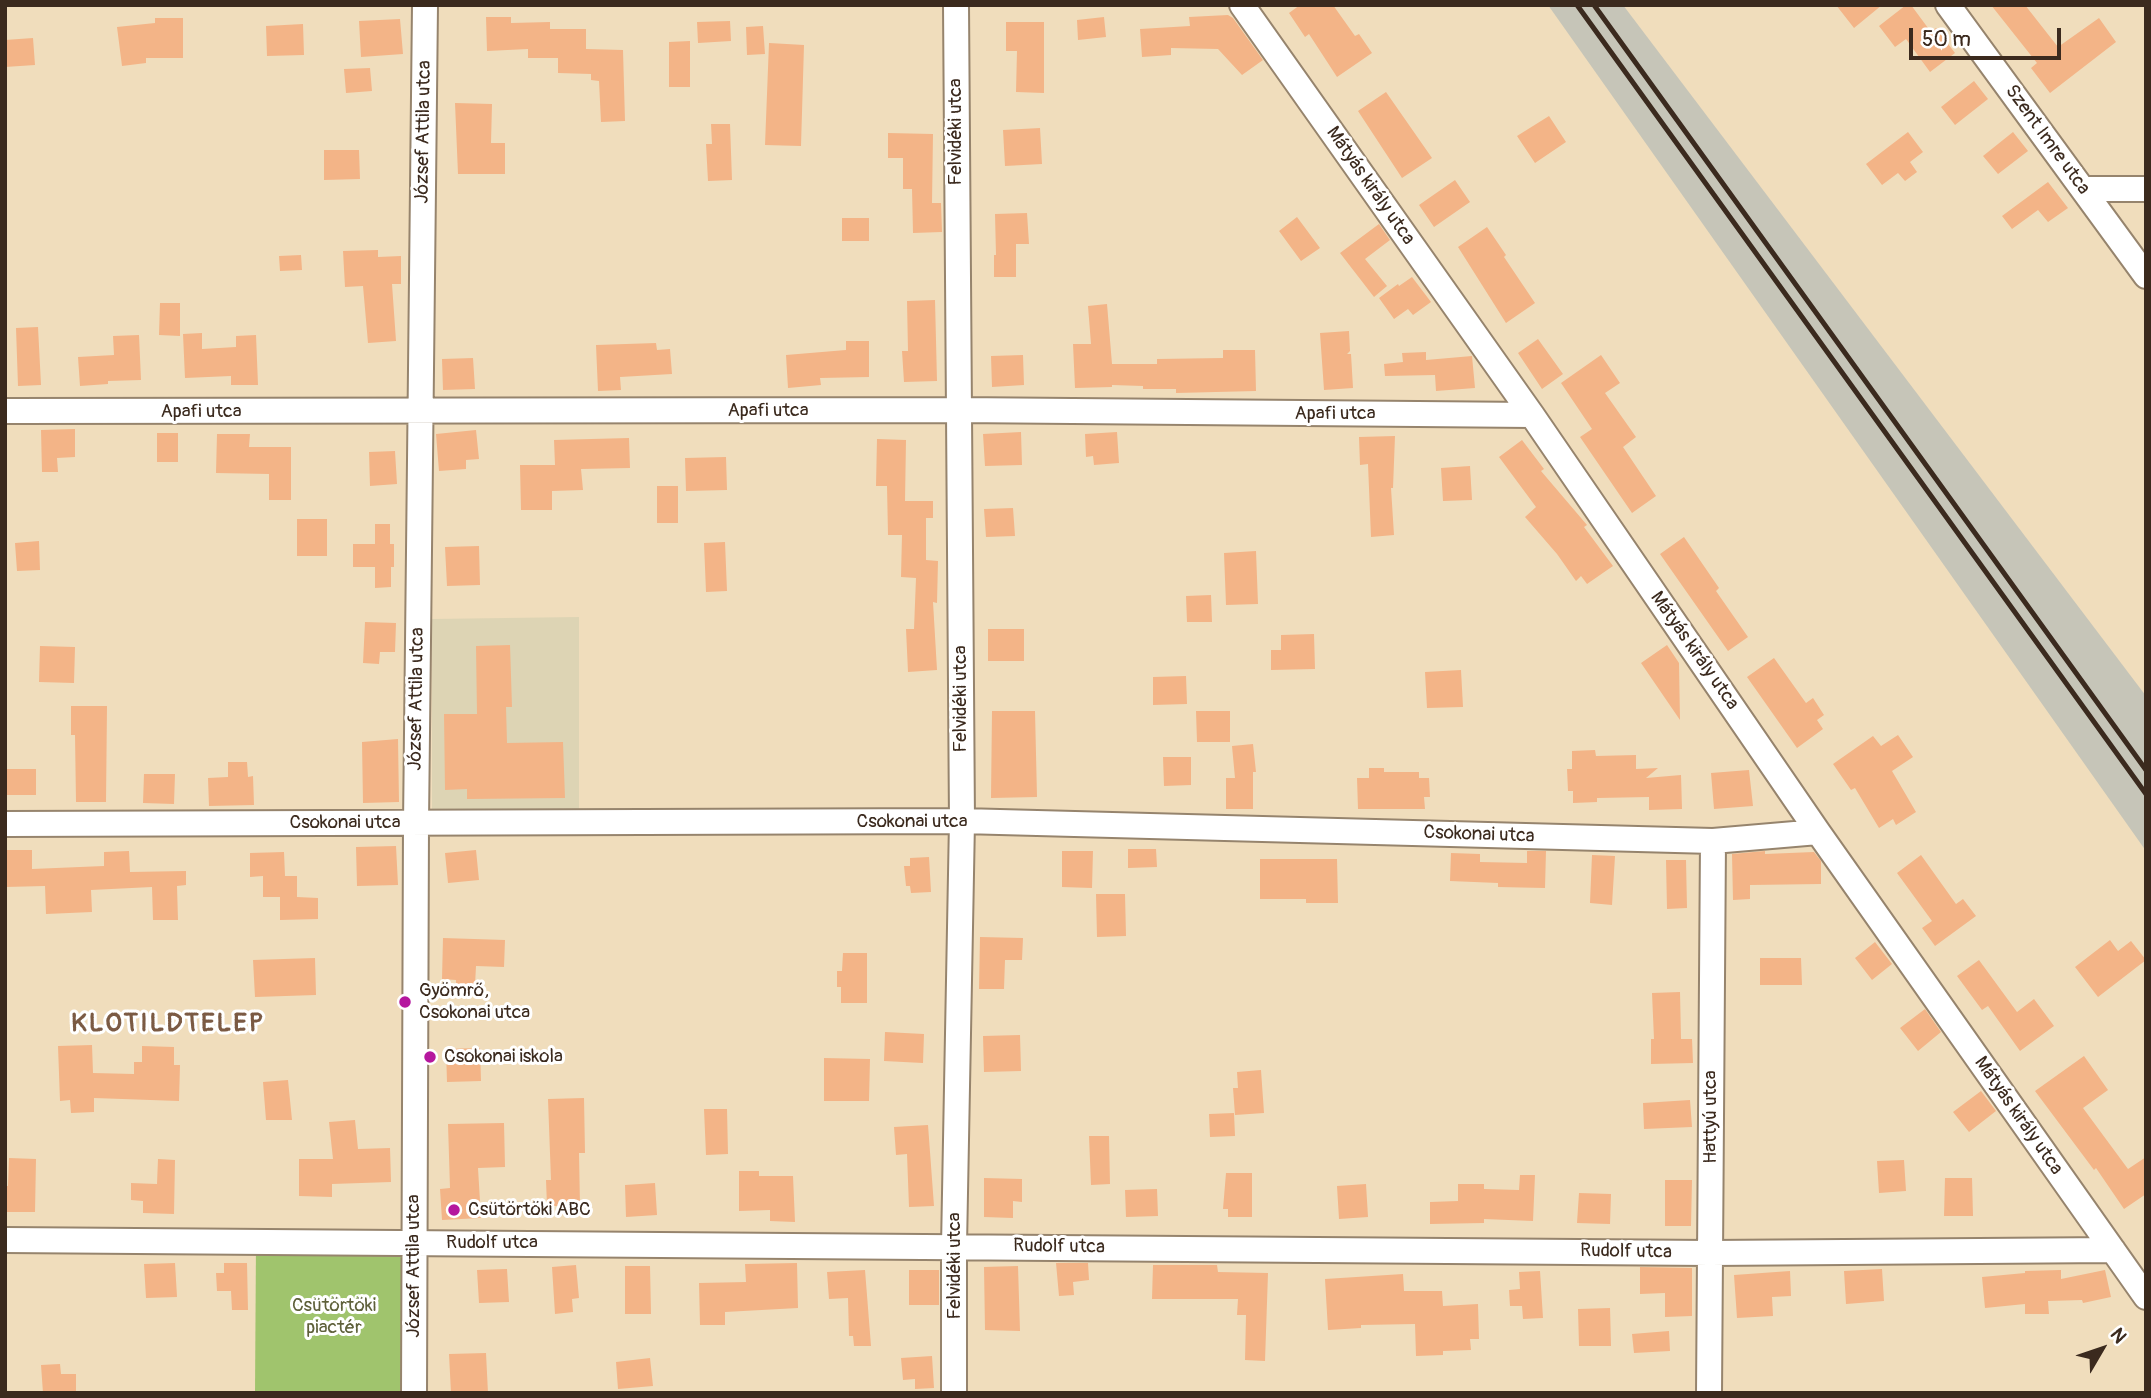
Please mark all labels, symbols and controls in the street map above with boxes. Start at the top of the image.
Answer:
scale bar [1913,14,2065,58]
text: 50 m [1922,26,1971,53]
street label: József Attila utca [411,60,437,204]
street label: Felvidéki utca [945,78,967,186]
street label: Szent Imre utca [2000,81,2094,199]
street label: Mátyás király utca [1321,122,1419,250]
street label: Apafi utca [727,400,809,422]
street label: Apafi utca [160,401,242,423]
street label: Apafi utca [1294,403,1376,425]
street label: Mátyás király utca [1645,587,1743,715]
street label: József Attila utca [404,627,430,771]
street label: Felvidéki utca [950,645,972,753]
street label: Csokonai utca [856,811,968,833]
street label: Csokonai utca [289,812,401,834]
street label: Csokonai utca [1423,822,1535,848]
place label: Gyömrő, Csokonai utca [419,980,530,1024]
marker: Gyömrő, Csokonai utca [397,994,413,1010]
district label: KLOTILDTELEP [72,1008,264,1040]
place label: Csokonai iskola [444,1046,563,1068]
marker: Csokonai iskola [422,1049,438,1065]
street label: Mátyás király utca [1969,1052,2067,1180]
street label: Hattyú utca [1700,1070,1722,1164]
street label: József Attila utca [403,1194,425,1338]
place label: Csütörtöki ABC [468,1199,591,1221]
marker: Csütörtöki ABC [446,1202,462,1218]
street label: Felvidéki utca [944,1212,966,1320]
street label: Rudolf utca [446,1232,538,1254]
street label: Rudolf utca [1013,1235,1105,1259]
street label: Rudolf utca [1580,1240,1672,1264]
park label: Csütörtöki piactér [292,1295,376,1339]
north arrow [2067,1314,2137,1384]
text: N [2105,1323,2132,1348]

